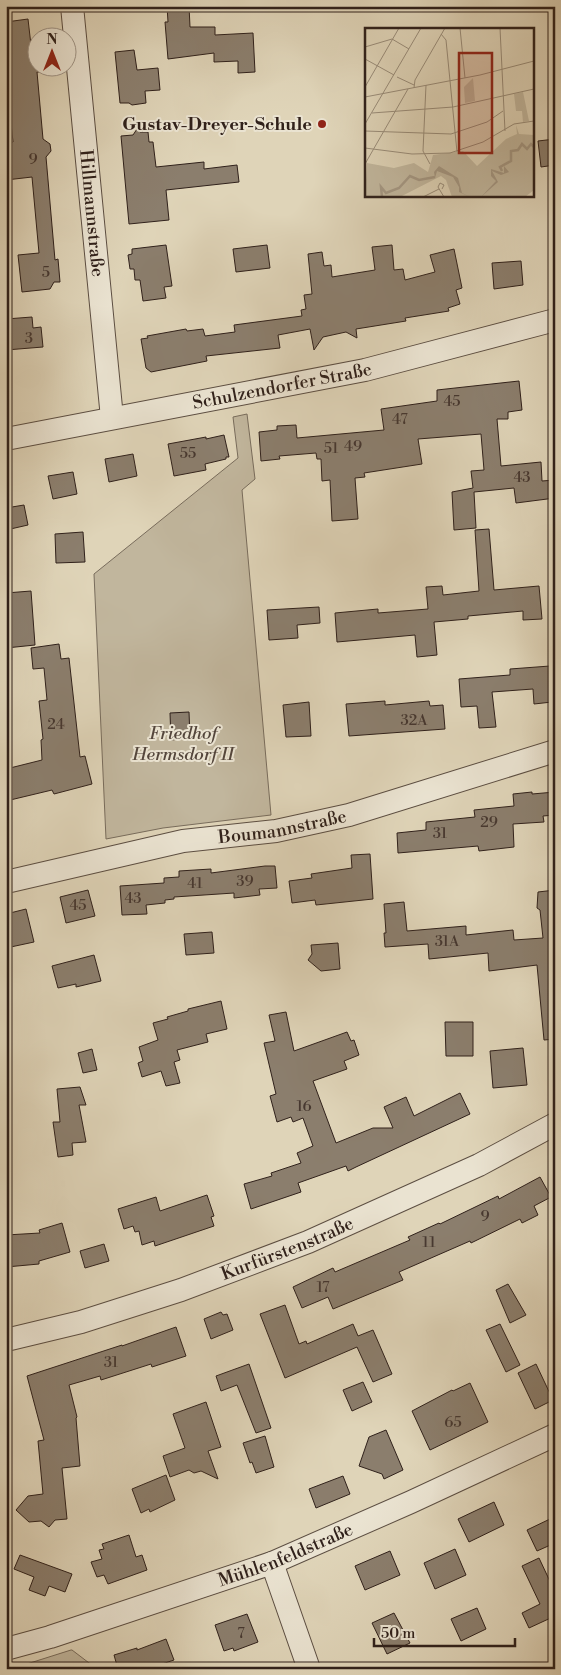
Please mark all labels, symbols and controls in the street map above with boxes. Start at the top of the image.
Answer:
north arrow [28,28,78,78]
inset map [365,28,534,196]
text: N [46,31,58,49]
place label: Gustav-Dreyer-Schule [122,113,312,136]
marker: Gustav-Dreyer-Schule [316,118,328,130]
street label: Hillmannstraße [74,148,110,278]
house number: 9 [28,150,38,169]
house number: 5 [42,263,50,282]
house number: 3 [25,329,33,348]
street label: Schulzendorfer Straße [190,357,374,414]
house number: 45 [443,392,461,411]
house number: 47 [392,410,408,429]
house number: 49 [344,437,362,456]
house number: 51 [324,439,339,458]
house number: 55 [180,444,196,463]
house number: 43 [513,468,531,487]
house number: 32A [400,711,428,730]
house number: 24 [47,715,65,734]
park label: Friedhof Hermsdorf II [131,722,235,766]
street label: Boumannstraße [216,804,348,849]
house number: 29 [480,813,498,832]
house number: 31 [433,824,448,843]
house number: 39 [236,872,254,891]
house number: 41 [187,874,203,893]
house number: 43 [124,889,142,908]
house number: 45 [69,896,87,915]
house number: 31A [435,932,460,951]
house number: 16 [296,1097,312,1116]
house number: 9 [480,1207,490,1226]
street label: Kurfürstenstraße [218,1212,357,1285]
house number: 11 [422,1233,436,1252]
house number: 17 [316,1278,330,1297]
house number: 31 [104,1353,119,1372]
house number: 65 [444,1413,462,1432]
street label: Mühlenfeldstraße [215,1517,356,1592]
scale bar [374,1615,515,1647]
house number: 7 [237,1624,245,1643]
text: 50 m [381,1624,415,1643]

